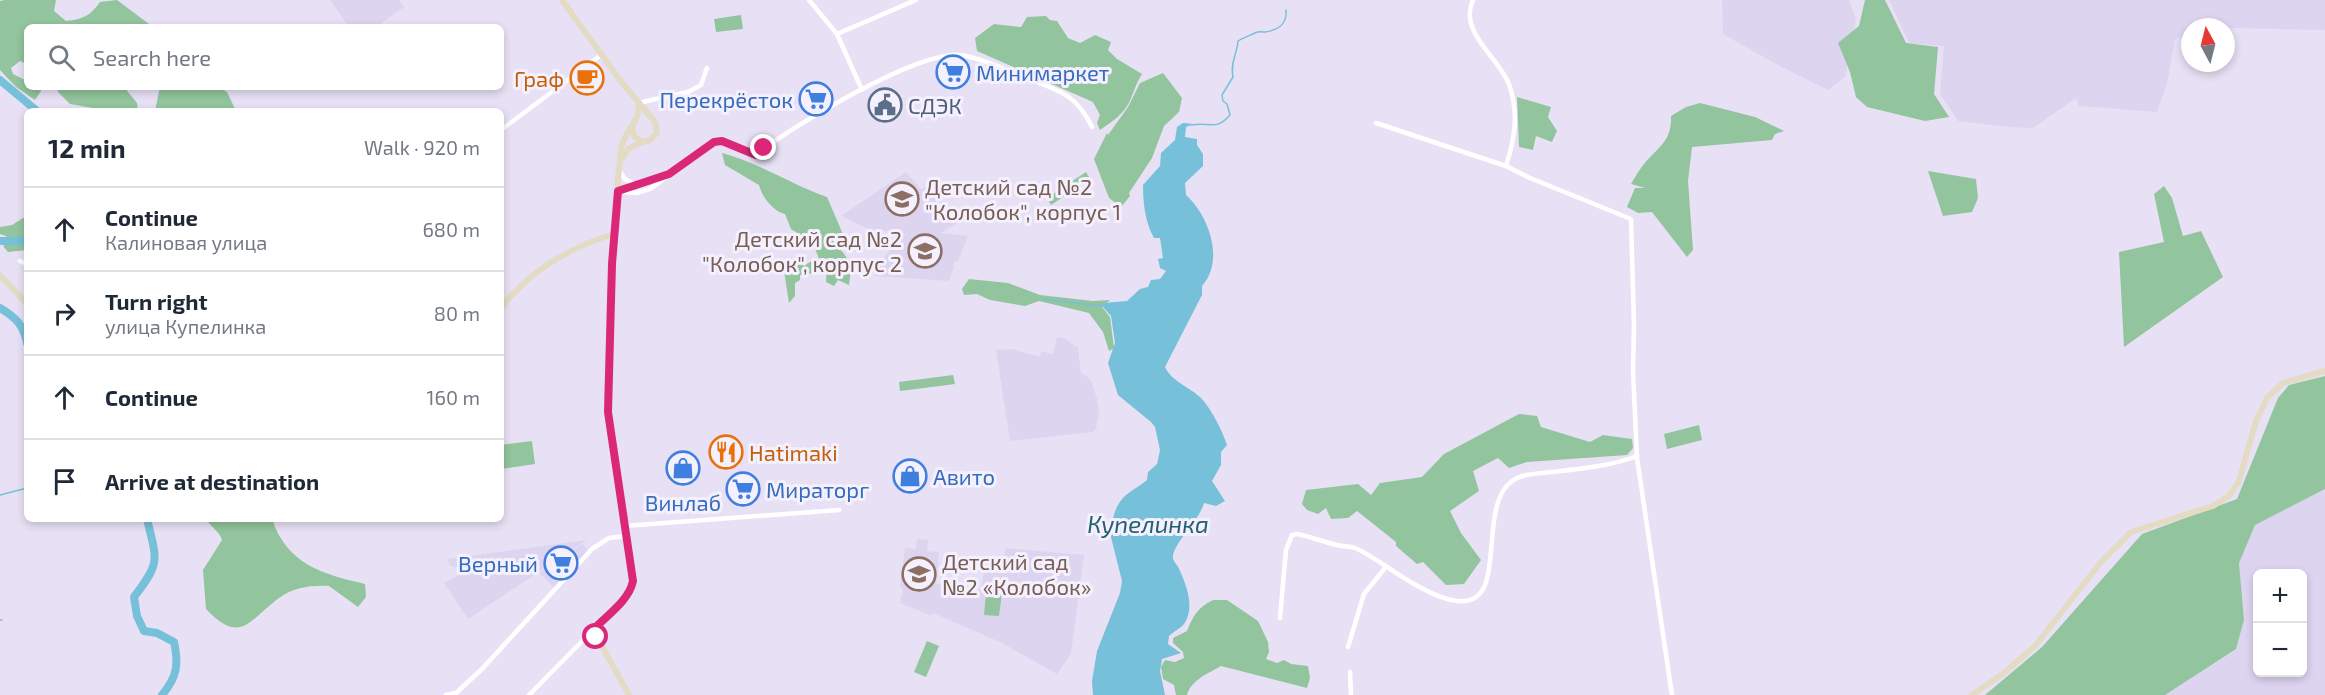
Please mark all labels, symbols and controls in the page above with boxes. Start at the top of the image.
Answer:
north arrow [2181,18,2235,72]
search box [24,24,504,90]
icon: search [45,41,78,74]
text: Search here [93,44,211,70]
supermarket icon: Минимаркет [935,54,971,90]
place label: Минимаркет [976,59,1109,85]
cafe icon: Граф [569,60,605,96]
place label: Граф [514,65,564,91]
supermarket icon: Перекрёсток [798,81,834,117]
place label: Перекрёсток [659,86,793,112]
public building icon: СДЭК [867,87,903,123]
place label: СДЭК [908,92,962,118]
text: 12 min [48,132,126,163]
route end [750,134,776,160]
text: Walk · 920 m [364,135,480,159]
place label: Детский сад №2 "Колобок", корпус 1 [925,173,1121,225]
school or university icon: Детский сад №2 "Колобок", корпус 1 [884,181,920,217]
text: Continue [105,204,198,230]
icon: ahead [48,213,81,246]
text: 680 m [422,217,480,241]
place label: Детский сад №2 "Колобок", корпус 2 [702,225,902,277]
text: Калиновая улица [105,230,267,254]
school or university icon: Детский сад №2 "Колобок", корпус 2 [907,233,943,269]
text: Turn right [105,288,207,314]
icon: right [48,297,81,330]
text: 80 m [434,301,480,325]
text: улица Купелинка [105,314,266,338]
icon: ahead [48,381,81,414]
text: Continue [105,384,198,410]
text: 160 m [427,385,480,409]
restaurant icon: Hatimaki [708,434,744,470]
place label: Hatimaki [749,439,838,465]
shop icon: Винлаб [665,450,701,486]
shop icon: Авито [892,458,928,494]
place label: Авито [933,463,995,489]
icon: arrive [48,465,81,498]
text: Arrive at destination [105,468,319,494]
supermarket icon: Мираторг [725,471,761,507]
place label: Мираторг [766,476,869,502]
place label: Винлаб [645,489,721,515]
water label: Купелинка [1087,509,1209,538]
supermarket icon: Верный [543,545,579,581]
place label: Детский сад №2 «Колобок» [942,548,1091,599]
place label: Верный [458,550,538,576]
school or university icon: Детский сад №2 «Колобок» [901,556,937,592]
map controls [2253,569,2307,677]
button: + [2253,569,2307,623]
route start [582,623,608,649]
button: − [2253,623,2307,677]

